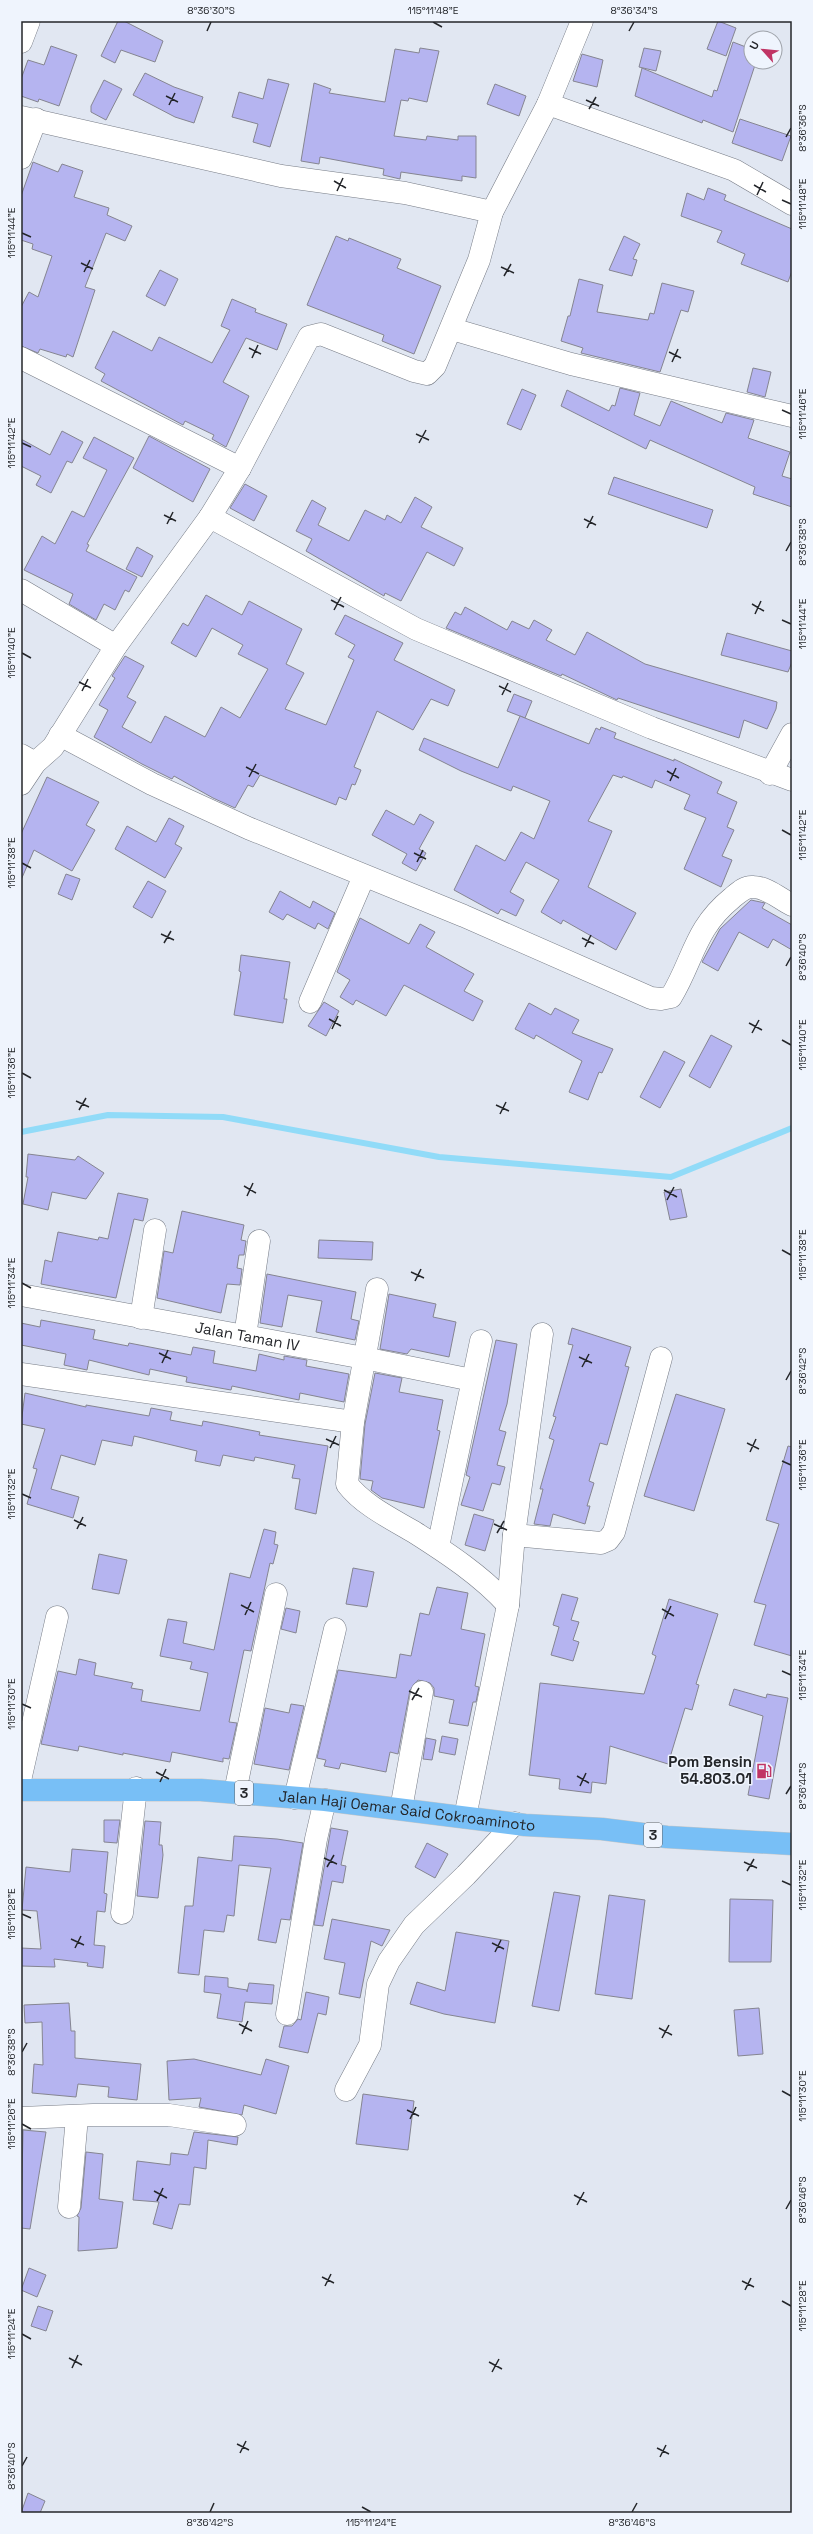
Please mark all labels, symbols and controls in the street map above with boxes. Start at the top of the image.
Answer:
text: 8°36'30"S [187,4,235,17]
text: 115°11'48"E [408,4,459,17]
text: 8°36'34"S [610,4,658,17]
north arrow [743,30,783,70]
text: U [746,39,762,52]
text: 8°36'36"S [796,104,809,152]
text: 115°11'48"E [796,178,809,229]
text: 115°11'44"E [5,207,18,258]
text: 115°11'46"E [796,388,809,439]
text: 115°11'42"E [5,417,18,468]
text: 8°36'38"S [796,518,809,566]
text: 115°11'44"E [796,598,809,649]
text: 115°11'40"E [5,627,18,679]
text: 115°11'42"E [796,809,809,860]
text: 115°11'38"E [5,837,18,889]
text: 8°36'40"S [796,933,809,981]
text: 115°11'40"E [796,1019,809,1071]
text: 115°11'36"E [5,1047,18,1099]
text: 115°11'38"E [796,1229,809,1281]
text: 115°11'34"E [5,1257,18,1308]
street label: Jalan Taman IV [194,1317,301,1355]
text: 8°36'42"S [796,1348,809,1394]
text: 115°11'36"E [796,1439,809,1491]
text: 115°11'32"E [5,1468,18,1519]
text: 115°11'34"E [796,1649,809,1700]
text: 115°11'30"E [5,1678,18,1730]
place label: Pom Bensin 54.803.01 [668,1752,752,1788]
fuel station icon: Pom Bensin 54.803.01 [755,1762,773,1780]
text: 8°36'44"S [796,1763,809,1809]
road number: 3 [235,1781,253,1805]
street label: Jalan Haji Oemar Said Cokroaminoto [278,1786,536,1835]
road number: 3 [644,1823,662,1847]
text: 115°11'32"E [796,1859,809,1910]
text: 115°11'28"E [5,1888,18,1940]
text: 8°36'38"S [5,2028,18,2076]
text: 115°11'30"E [796,2070,809,2122]
text: 115°11'26"E [5,2098,18,2150]
text: 8°36'46"S [796,2176,809,2224]
text: 115°11'28"E [796,2280,809,2332]
text: 115°11'24"E [5,2308,18,2359]
text: 8°36'40"S [5,2442,18,2490]
text: 8°36'42"S [187,2516,233,2529]
text: 115°11'24"E [346,2516,397,2529]
text: 8°36'46"S [608,2516,656,2529]

